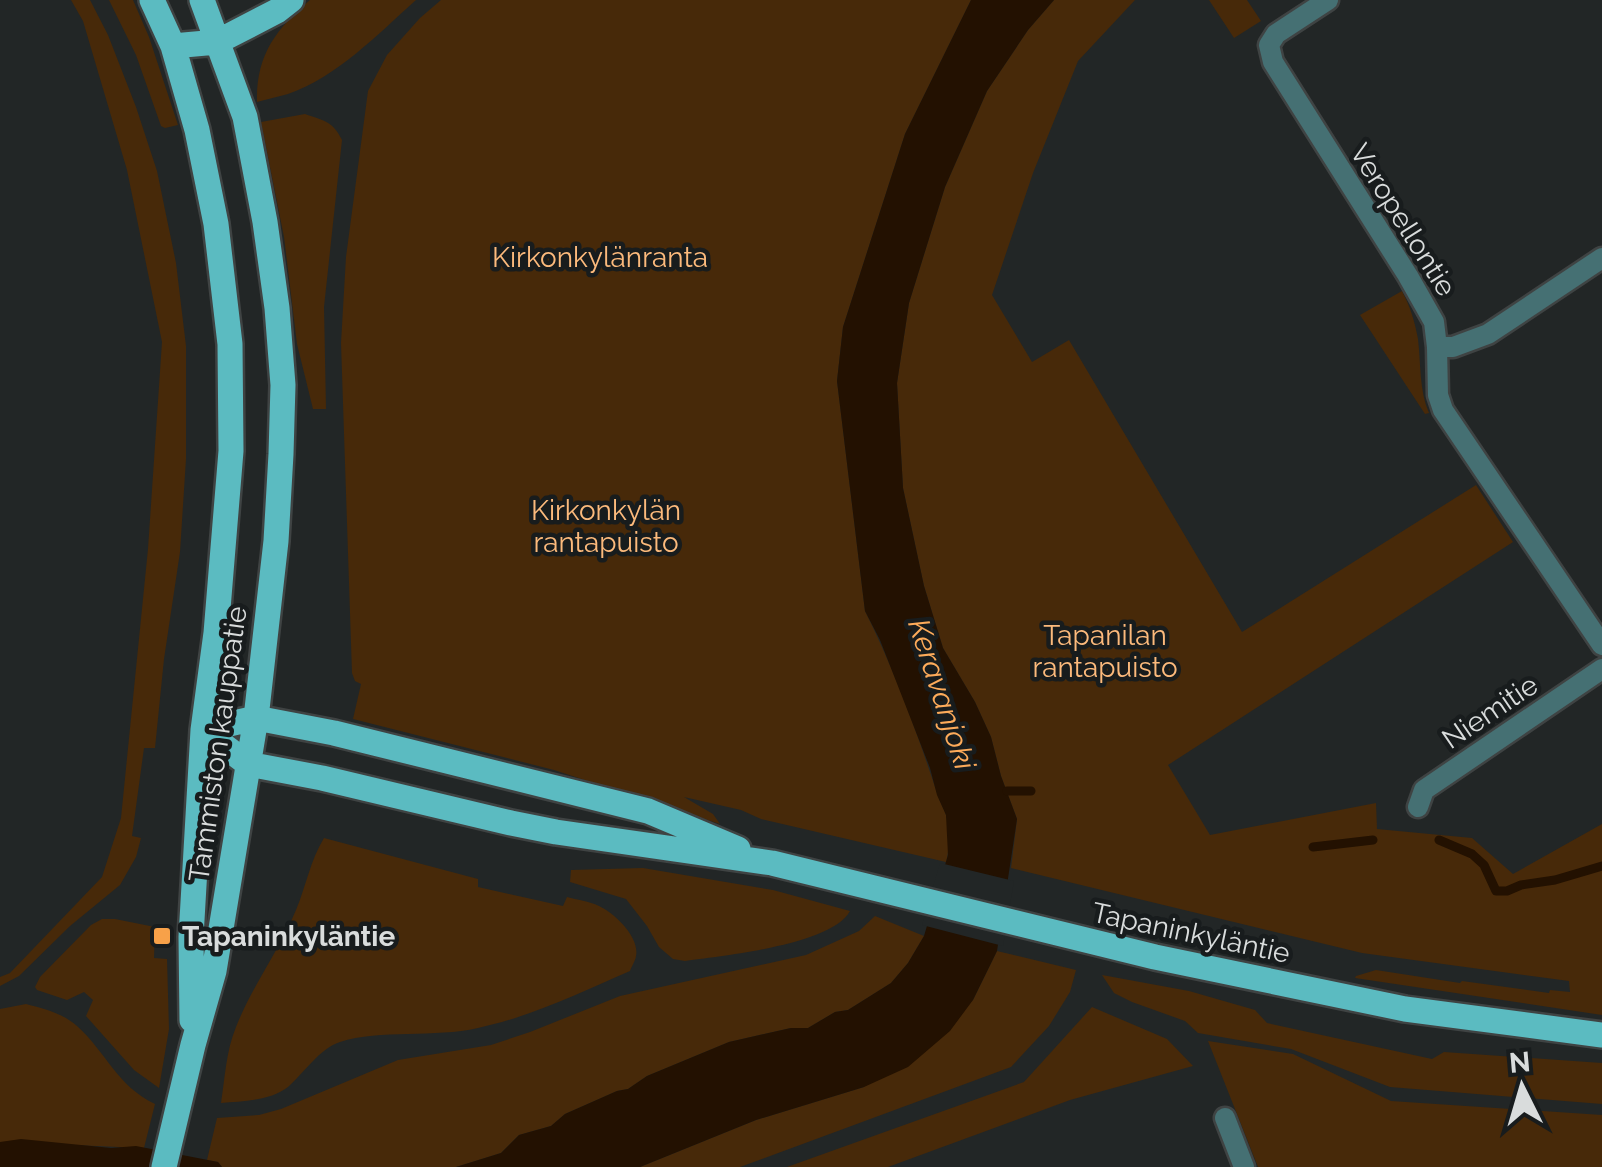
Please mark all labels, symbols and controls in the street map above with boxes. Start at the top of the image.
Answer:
street label: Veropellontie [1343,138,1463,302]
park label: Kirkonkylänranta [492,241,708,274]
park label: Kirkonkylän rantapuisto [531,494,681,559]
street label: Tammiston kauppatie [182,604,254,884]
water label: Keravanjoki [901,614,983,775]
park label: Tapanilan rantapuisto [1032,619,1178,684]
street label: Niemitie [1436,668,1544,756]
street label: Tapaninkyläntie [1089,896,1293,970]
place label: Tapaninkyläntie [182,920,395,953]
marker: Tapaninkyläntie [151,925,173,947]
north arrow [1472,1037,1572,1137]
text: N [1508,1045,1532,1080]

